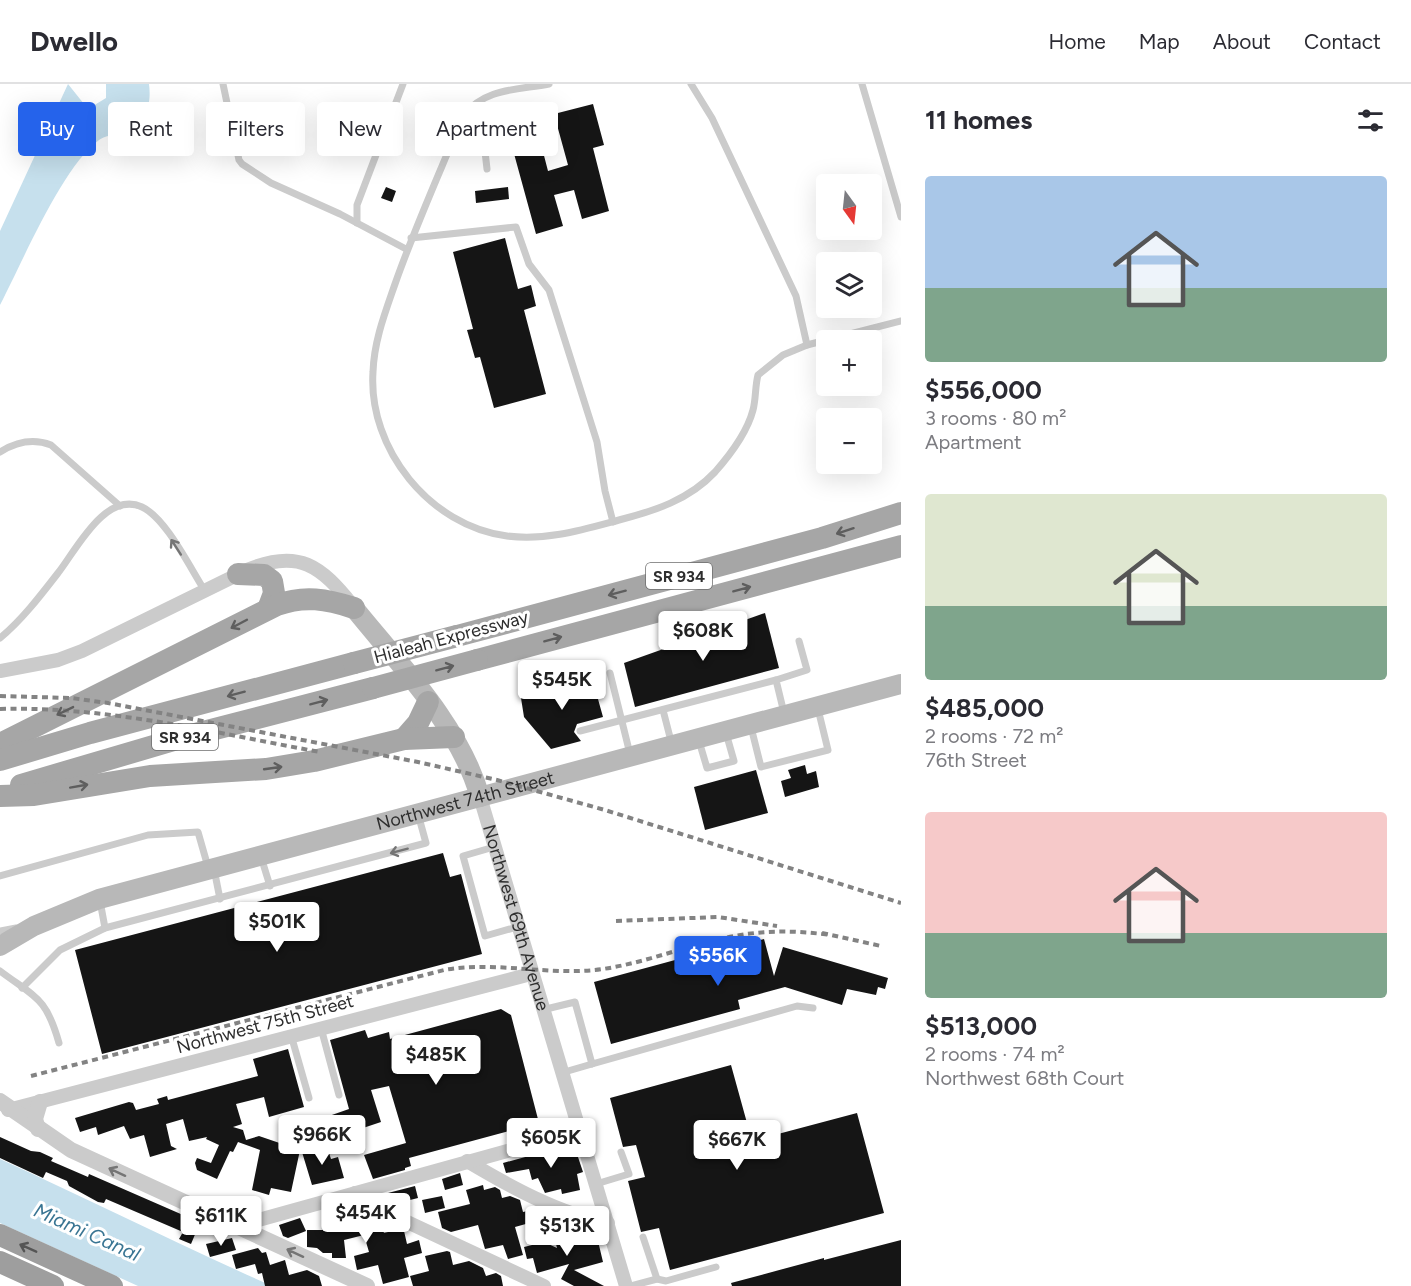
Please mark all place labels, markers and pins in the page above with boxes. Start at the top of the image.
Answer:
pin: $608K [661,611,745,662]
pin: $545K [520,660,604,711]
pin: $501K [235,902,319,953]
pin: $556K [676,936,760,987]
pin: $485K [394,1035,478,1086]
pin: $966K [280,1115,364,1166]
pin: $605K [509,1118,593,1169]
pin: $667K [695,1120,779,1171]
pin: $454K [324,1193,408,1244]
pin: $611K [179,1196,263,1247]
pin: $513K [525,1206,609,1257]

